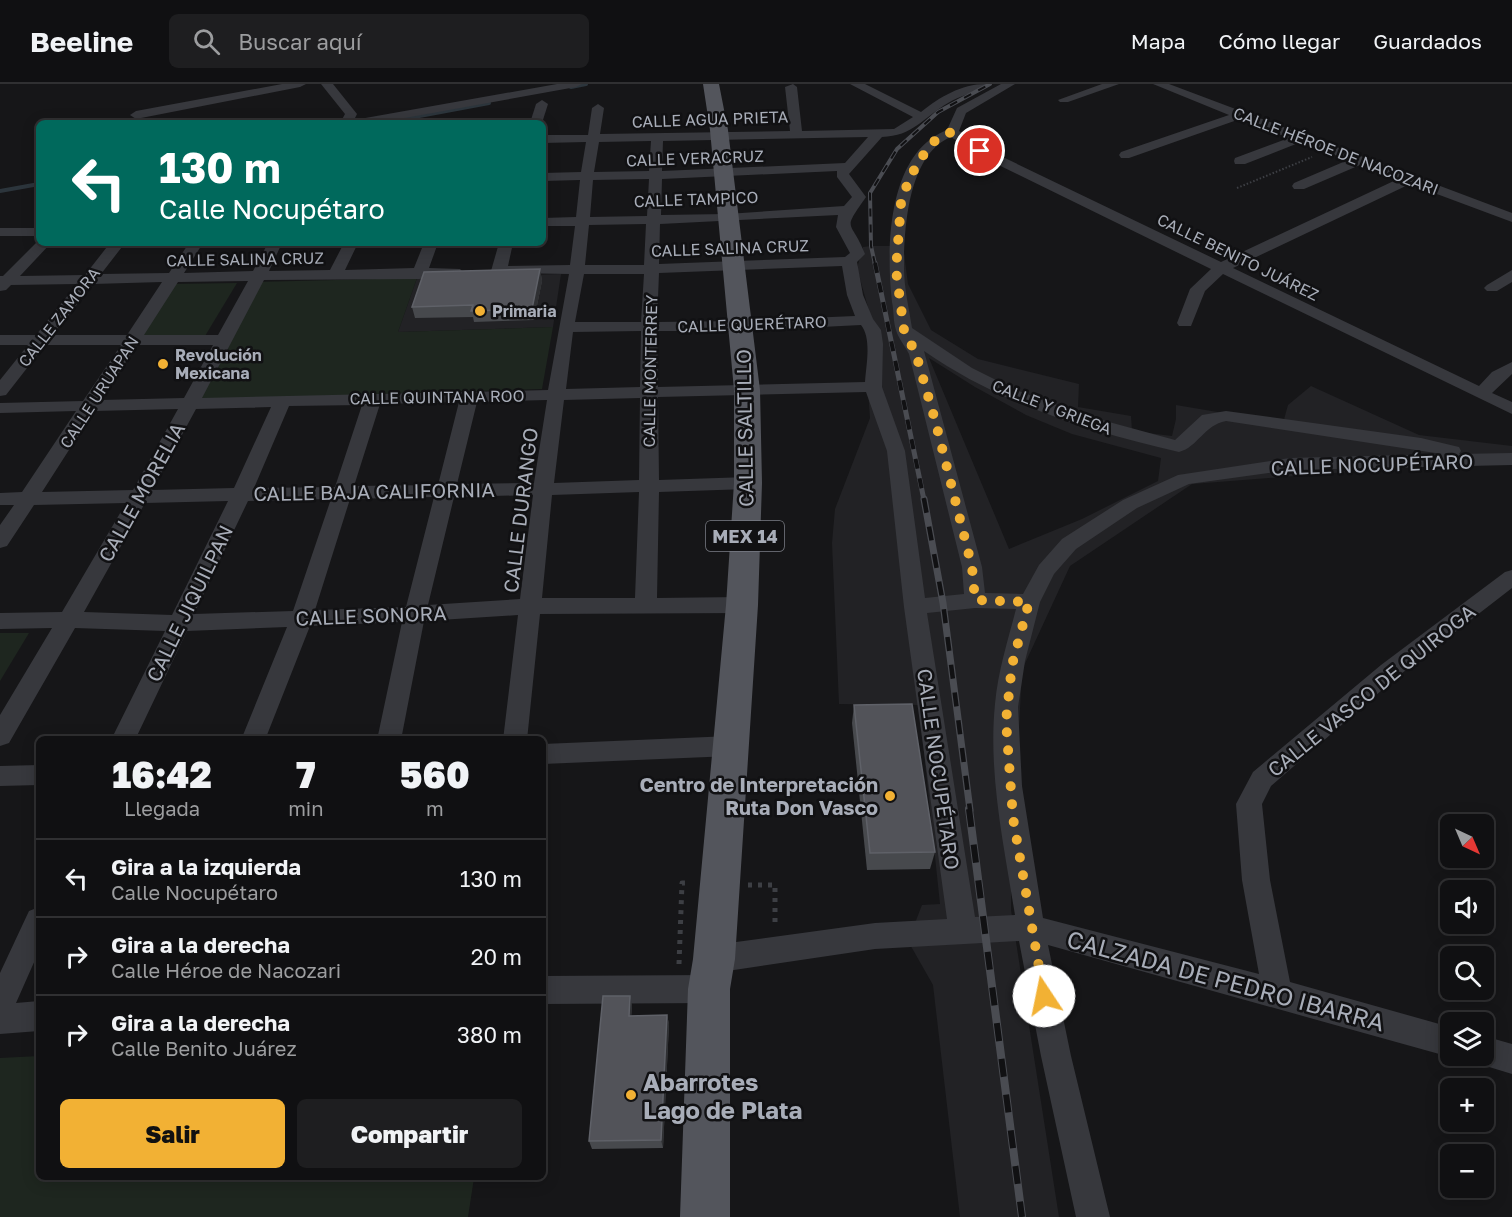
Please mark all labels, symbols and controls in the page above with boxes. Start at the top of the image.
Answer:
search box [169,14,589,68]
text: Beeline [30,25,133,58]
icon: search [190,25,223,58]
text: Buscar aquí [238,28,362,55]
text: Mapa [1131,28,1186,54]
text: Cómo llegar [1219,28,1340,54]
text: Guardados [1373,28,1482,54]
street label: CALLE HÉROE DE NACOZARI [1231,103,1441,199]
street label: CALLE AGUA PRIETA [631,106,789,132]
pin [954,125,1005,176]
icon: arrive [963,134,996,167]
text: 130 m [159,142,281,192]
icon: left [60,144,138,222]
street label: CALLE VERACRUZ [626,146,764,170]
street label: CALLE TAMPICO [633,187,759,211]
text: Calle Nocupétaro [159,193,385,225]
street label: CALLE BENITO JUÁREZ [1154,209,1322,305]
street label: CALLE SALINA CRUZ [651,235,809,261]
street label: CALLE SALINA CRUZ [166,248,324,270]
street label: CALLE ZAMORA [14,263,104,371]
street label: CALLE MONTERREY [639,294,661,447]
place label: Primaria [492,301,557,321]
marker: Primaria [473,304,487,318]
street label: CALLE QUERÉTARO [677,311,827,337]
street label: CALLE URUAPAN [55,332,143,452]
place label: Revolución Mexicana [175,345,262,383]
street label: CALLE SALTILLO [731,349,757,507]
marker: Revolución Mexicana [156,357,170,371]
street label: CALLE Y GRIEGA [990,375,1115,439]
street label: CALLE QUINTANA ROO [349,385,525,409]
street label: CALLE MORELIA [93,418,189,566]
street label: CALLE DURANGO [498,426,542,594]
street label: CALLE NOCUPÉTARO [1270,448,1474,480]
street label: CALLE BAJA CALIFORNIA [253,477,495,505]
street label: CALLE JIQUILPAN [141,521,237,685]
road number: MEX 14 [706,521,784,551]
street label: CALLE VASCO DE QUIROGA [1262,599,1480,781]
street label: CALLE SONORA [295,600,447,630]
street label: CALLE NOCUPÉTARO [913,667,965,871]
text: 16:42 [112,753,212,796]
text: 7 [296,753,316,796]
text: 560 [400,753,470,796]
place label: Centro de Interpretación Ruta Don Vasco [640,772,878,819]
marker: Centro de Interpretación Ruta Don Vasco [883,789,897,803]
text: Llegada [124,796,200,820]
text: min [288,796,324,820]
text: m [426,796,444,820]
north arrow [1440,814,1494,868]
map controls [1440,814,1494,1198]
text: Gira a la izquierda [111,853,301,880]
icon: left [60,862,93,895]
text: 130 m [460,865,522,892]
text: Calle Nocupétaro [111,880,278,904]
button: sound [1440,880,1494,934]
street label: CALZADA DE PEDRO IBARRA [1064,924,1388,1036]
text: Gira a la derecha [111,931,290,958]
icon: right [60,940,93,973]
text: 20 m [471,943,522,970]
button: search [1440,946,1494,1000]
text: Calle Héroe de Nacozari [111,958,341,982]
position arrow [1012,964,1076,1028]
text: Gira a la derecha [111,1009,290,1036]
button: layers [1440,1012,1494,1066]
icon: right [60,1018,93,1051]
text: 380 m [457,1021,522,1048]
text: Calle Benito Juárez [111,1036,297,1060]
place label: Abarrotes Lago de Plata [643,1067,803,1124]
button: + [1440,1078,1494,1132]
marker: Abarrotes Lago de Plata [624,1088,638,1102]
button: Salir [60,1099,285,1168]
button: Compartir [297,1099,522,1168]
button: − [1440,1144,1494,1198]

